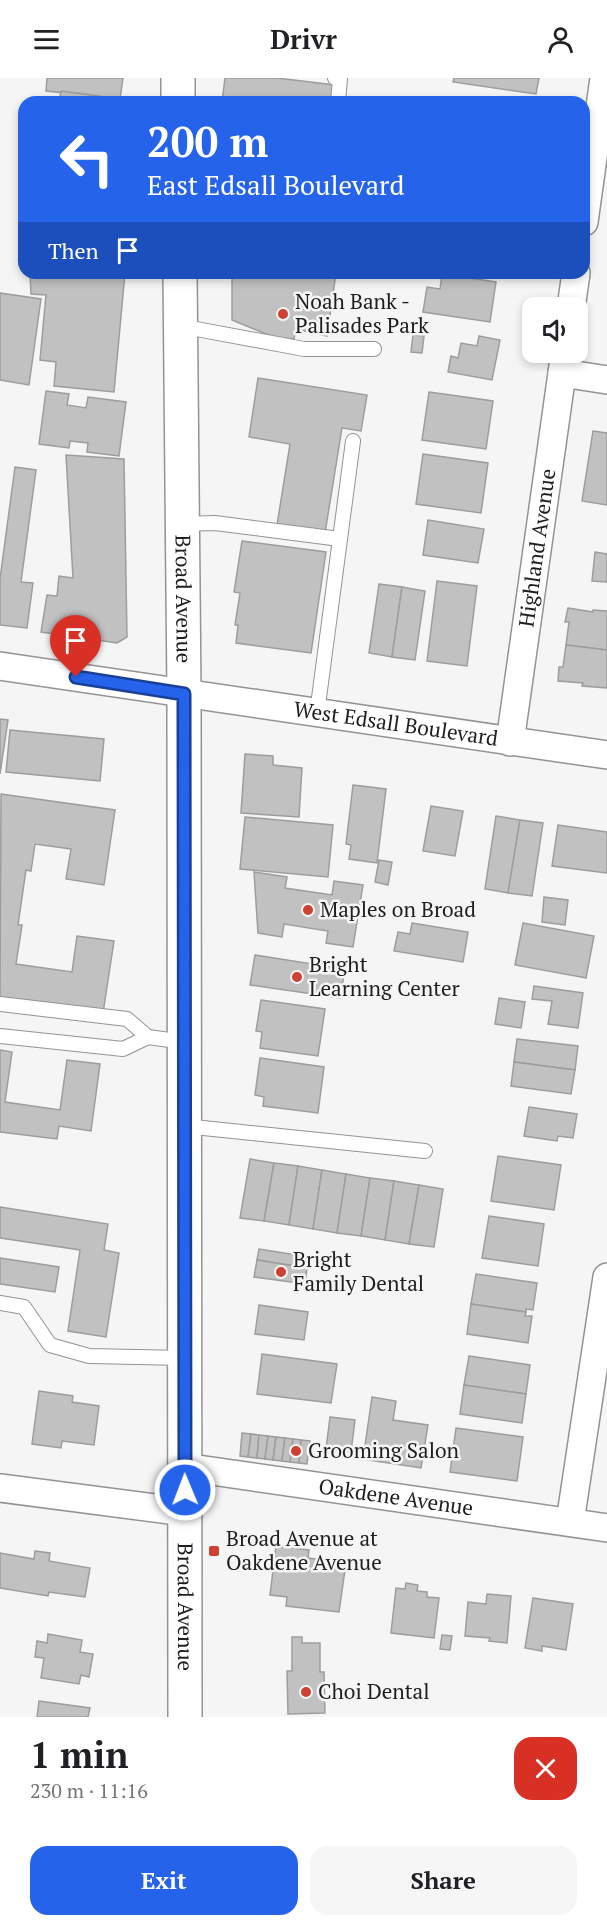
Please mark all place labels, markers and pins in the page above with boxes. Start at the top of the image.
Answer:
place label: Noah Bank - Palisades Park [295,287,429,339]
marker: Noah Bank - Palisades Park [276,307,290,321]
pin [50,615,101,677]
place label: Maples on Broad [320,895,476,923]
marker: Maples on Broad [301,903,315,917]
place label: Bright Learning Center [309,950,460,1002]
marker: Bright Learning Center [290,970,304,984]
place label: Bright Family Dental [293,1245,424,1297]
marker: Bright Family Dental [274,1265,288,1279]
place label: Grooming Salon [308,1436,460,1464]
marker: Grooming Salon [289,1444,303,1458]
place label: Broad Avenue at Oakdene Avenue [226,1524,382,1576]
marker: Broad Avenue at Oakdene Avenue [207,1544,221,1558]
place label: Choi Dental [318,1677,430,1705]
marker: Choi Dental [299,1685,313,1699]

